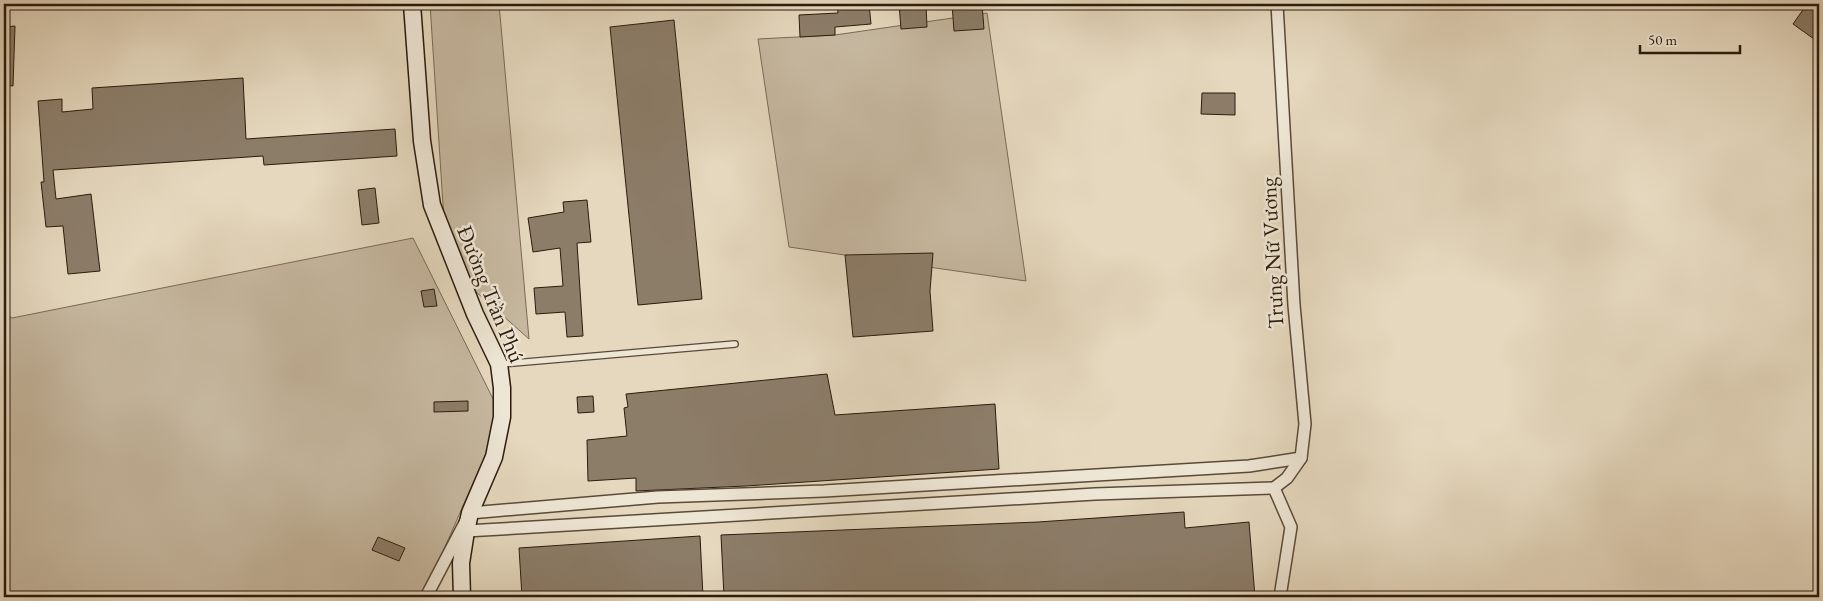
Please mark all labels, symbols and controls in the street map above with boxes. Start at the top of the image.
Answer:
scale bar [1640,22,1740,54]
text: 50 m [1648,30,1677,49]
street label: Trưng Nữ Vương [1254,176,1290,329]
street label: Đường Trần Phú [450,221,532,367]

